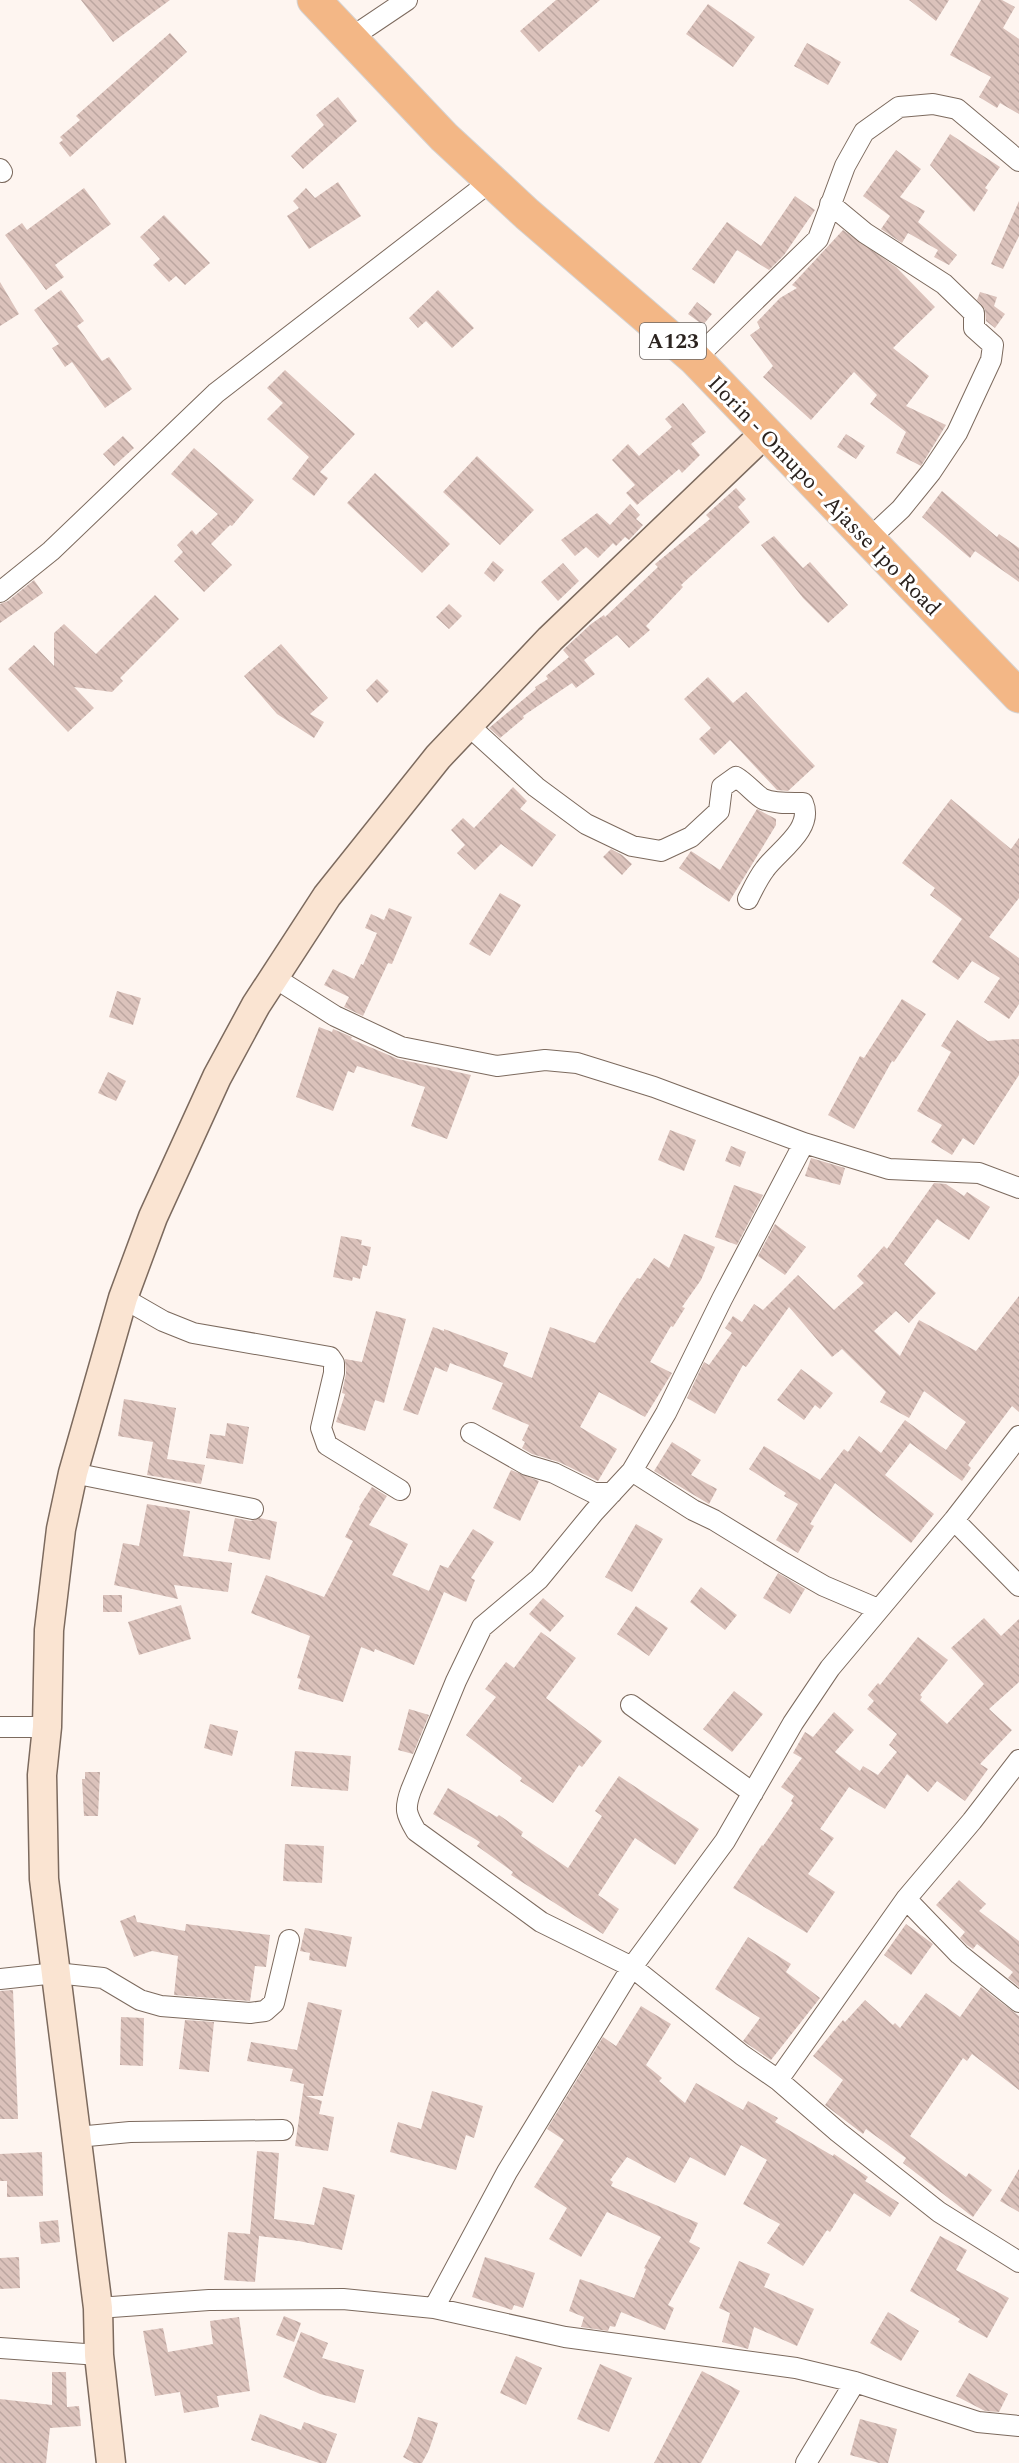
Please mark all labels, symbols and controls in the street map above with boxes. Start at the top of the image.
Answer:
road number: A123 [640,323,706,359]
street label: Ilorin - Omupo - Ajasse Ipo Road [699,368,948,624]

